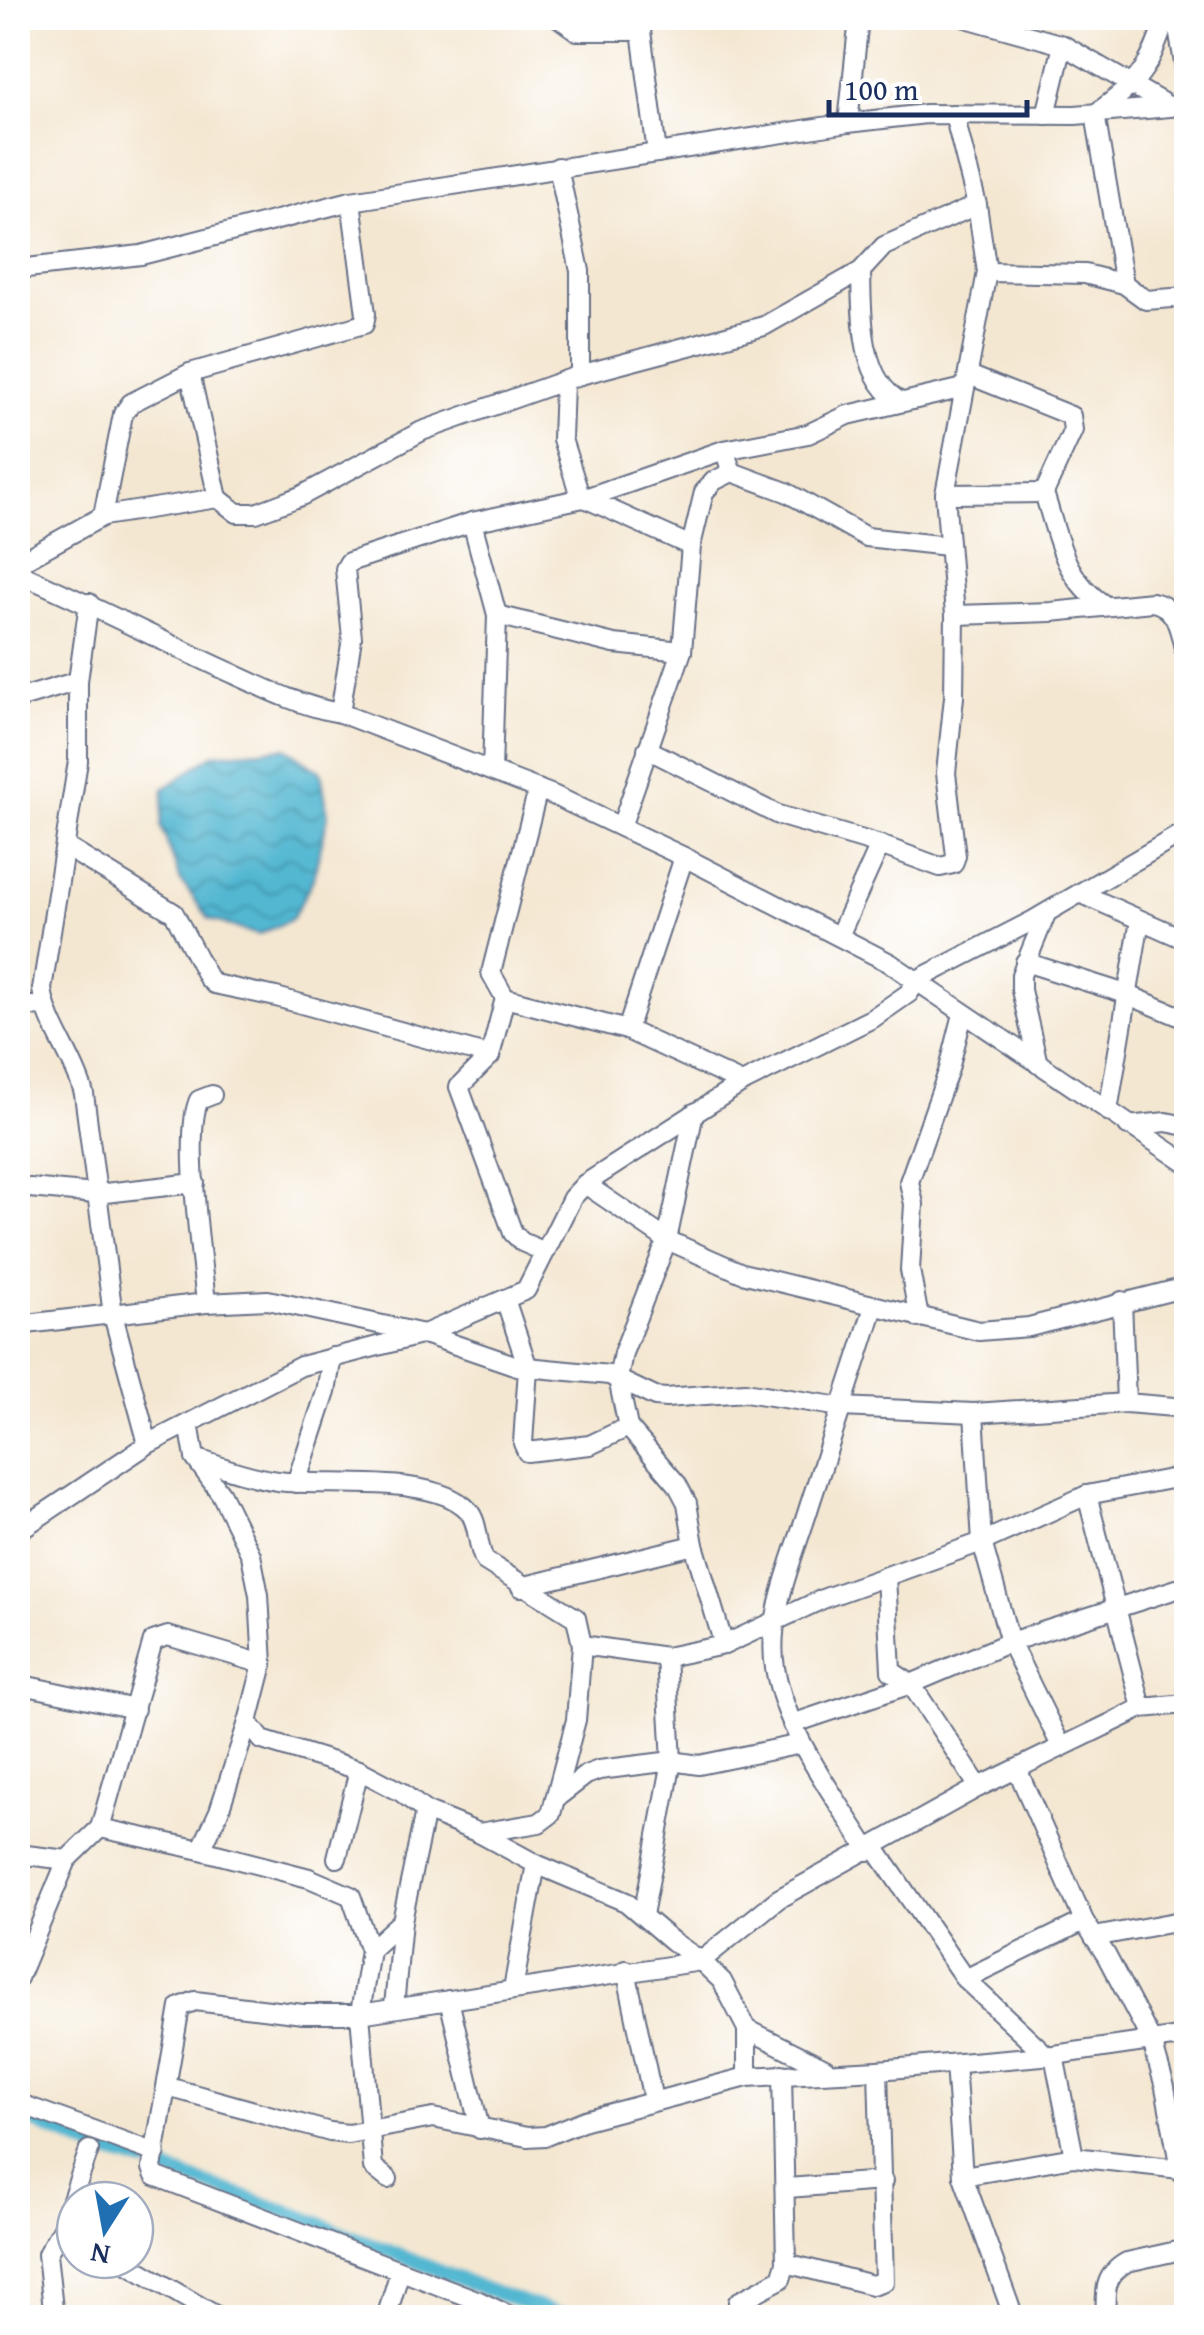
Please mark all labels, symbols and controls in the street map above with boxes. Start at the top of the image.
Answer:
scale bar [829,55,1026,117]
text: 100 m [844,67,919,111]
north arrow [55,2180,155,2280]
text: N [87,2233,113,2277]

